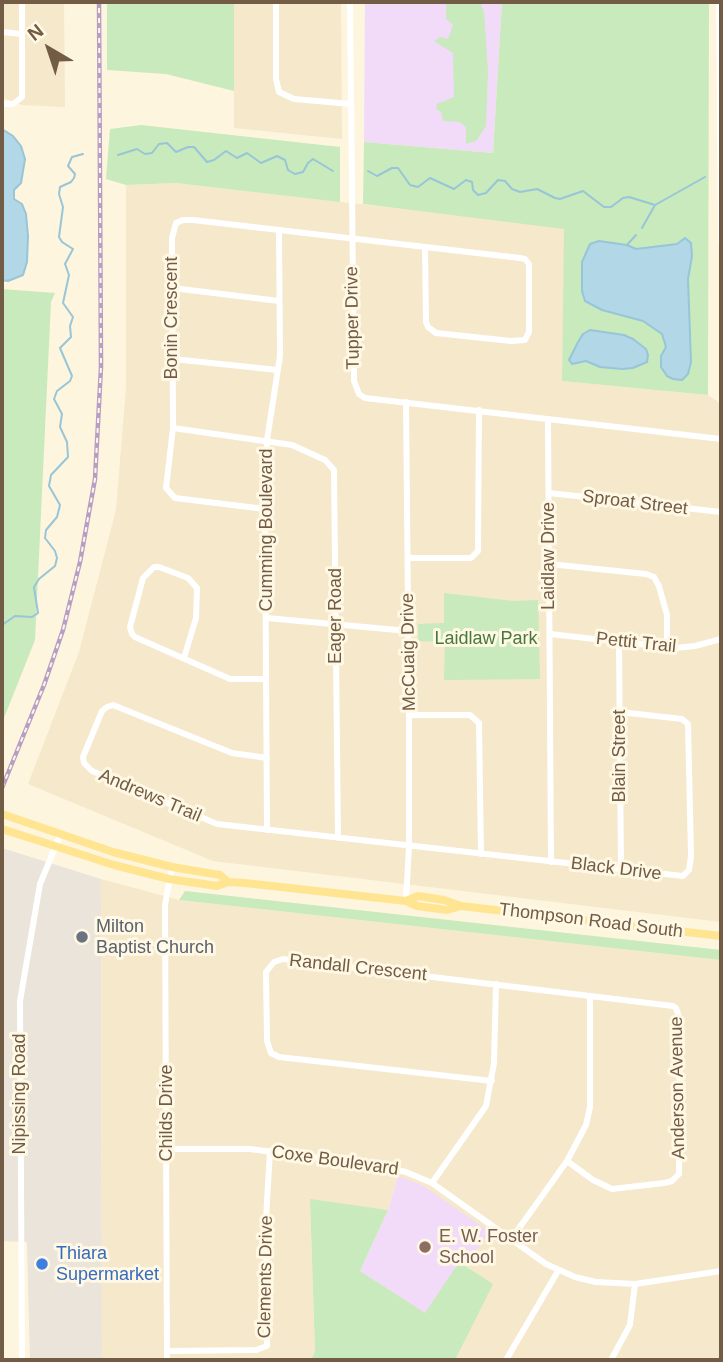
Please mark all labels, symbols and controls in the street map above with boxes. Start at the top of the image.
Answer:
north arrow [14,14,84,84]
text: N [24,20,47,45]
street label: Bonin Crescent [161,256,183,380]
street label: Tupper Drive [341,266,365,370]
street label: Cumming Boulevard [256,448,278,612]
street label: Sproat Street [581,486,689,520]
street label: Laidlaw Drive [538,502,560,610]
street label: Eager Road [325,568,347,664]
street label: McCuaig Drive [397,593,421,711]
park label: Laidlaw Park [434,628,538,650]
street label: Pettit Trail [595,628,677,658]
street label: Blain Street [609,709,631,803]
street label: Andrews Trail [95,765,205,827]
street label: Black Drive [570,853,662,885]
street label: Thompson Road South [498,899,684,943]
place label: Milton Baptist Church [96,916,214,958]
marker: Milton Baptist Church [74,929,90,945]
street label: Randall Crescent [288,950,428,986]
street label: Anderson Avenue [666,1016,690,1160]
street label: Nipissing Road [9,1033,31,1155]
street label: Childs Drive [156,1064,178,1162]
street label: Coxe Boulevard [270,1141,400,1181]
street label: Clements Drive [254,1215,278,1339]
place label: E. W. Foster School [439,1226,538,1268]
marker: E. W. Foster School [417,1239,433,1255]
place label: Thiara Supermarket [56,1243,159,1286]
marker: Thiara Supermarket [34,1256,50,1272]

